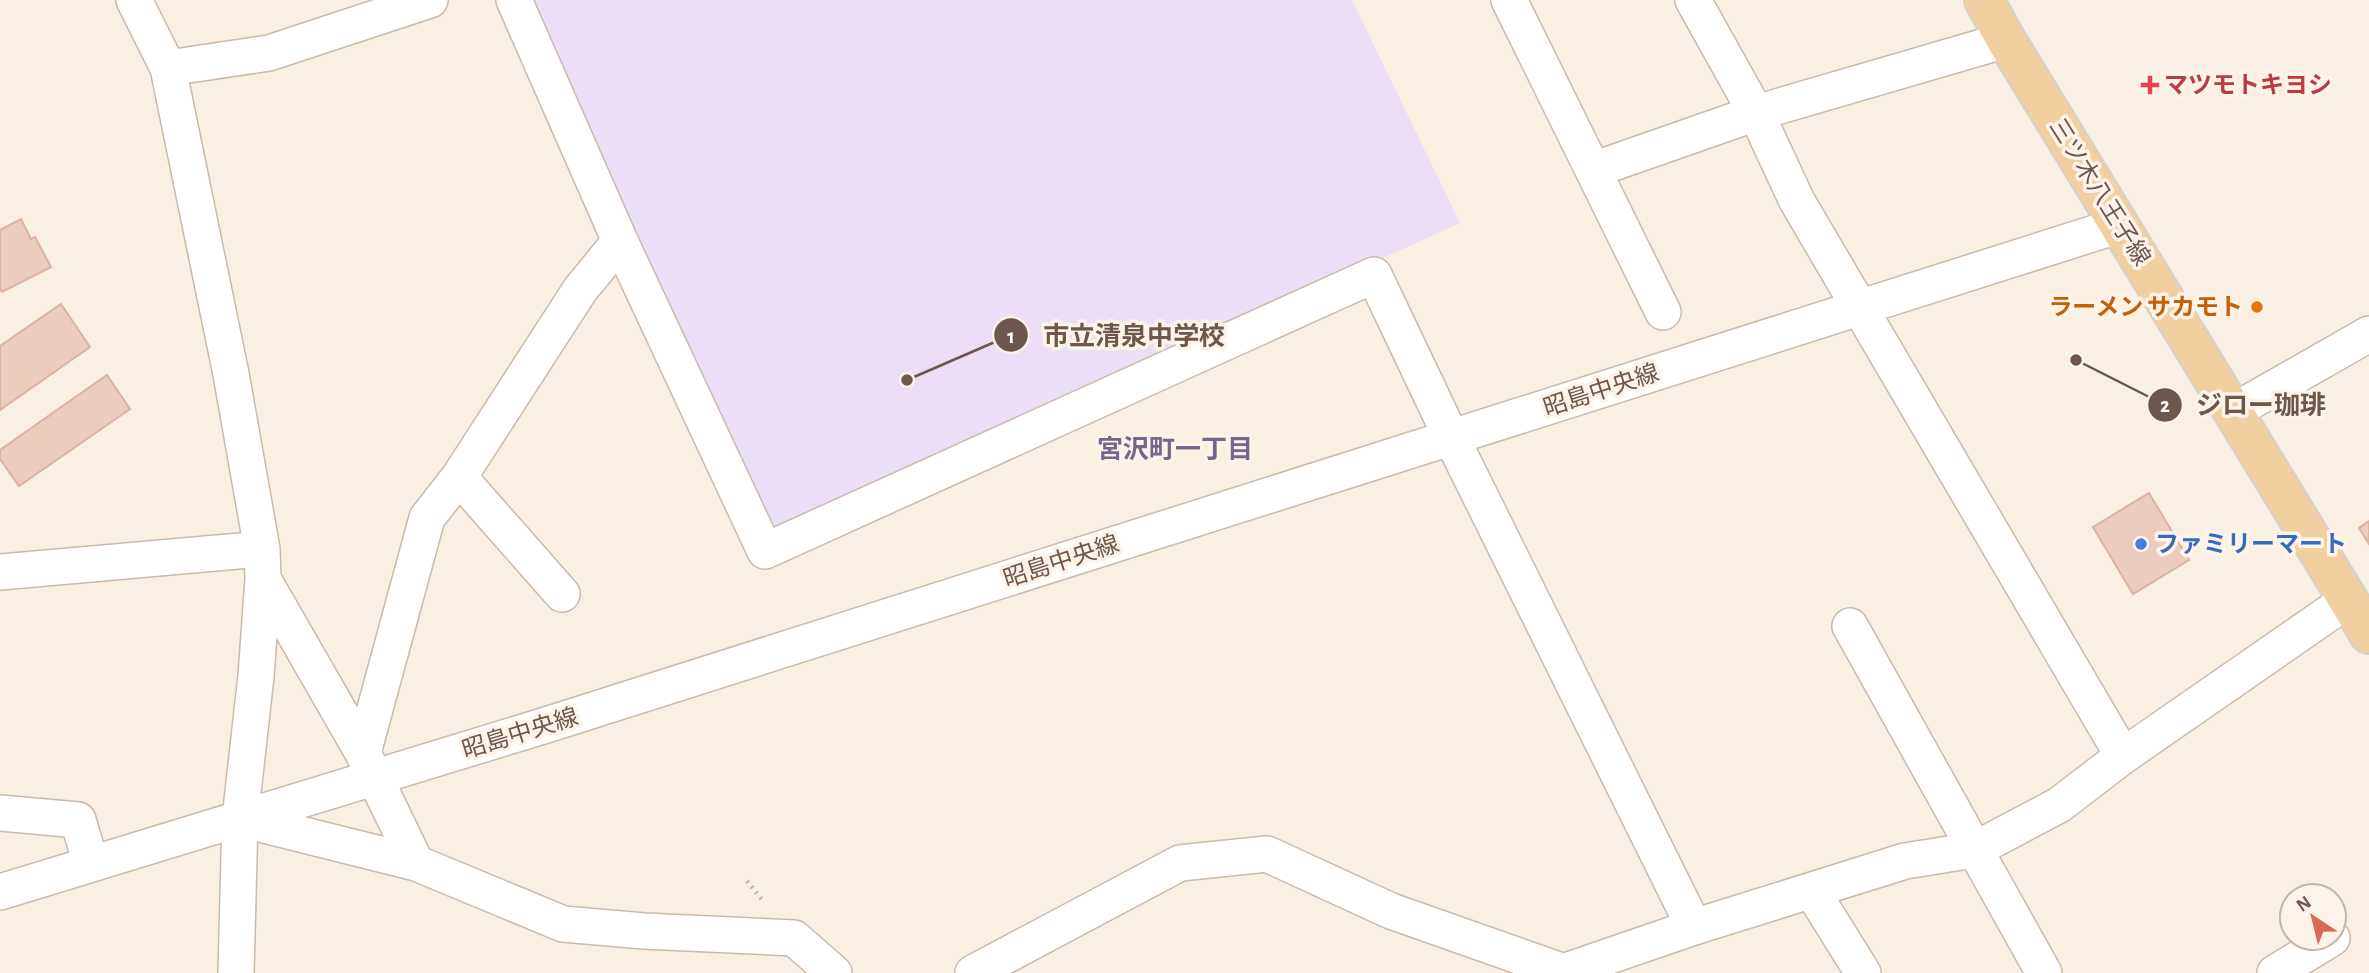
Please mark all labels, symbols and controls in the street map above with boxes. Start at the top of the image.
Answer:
place label: マツモトキヨシ [2164,73,2332,98]
marker: マツモトキヨシ [2142,77,2158,93]
street label: 三ツ木八王子線 [2044,114,2156,270]
place label: ラーメン サカモト [2048,295,2243,320]
marker: ラーメン サカモト [2249,299,2265,315]
callout: 市立清泉中学校 [994,312,1239,359]
text: 市立清泉中学校 [1043,322,1225,350]
text: 1 [1007,326,1015,347]
street label: 昭島中央線 [1540,359,1662,421]
callout: ジロー珈琲 [2147,381,2340,428]
text: ジロー珈琲 [2196,391,2326,419]
text: 2 [2160,395,2170,416]
district label: 宮沢町一丁目 [1097,435,1253,463]
street label: 昭島中央線 [1000,530,1122,592]
place label: ファミリーマート [2155,533,2347,557]
marker: ファミリーマート [2133,536,2149,552]
street label: 昭島中央線 [459,703,581,763]
north arrow [2278,882,2348,952]
text: N [2293,893,2315,916]

